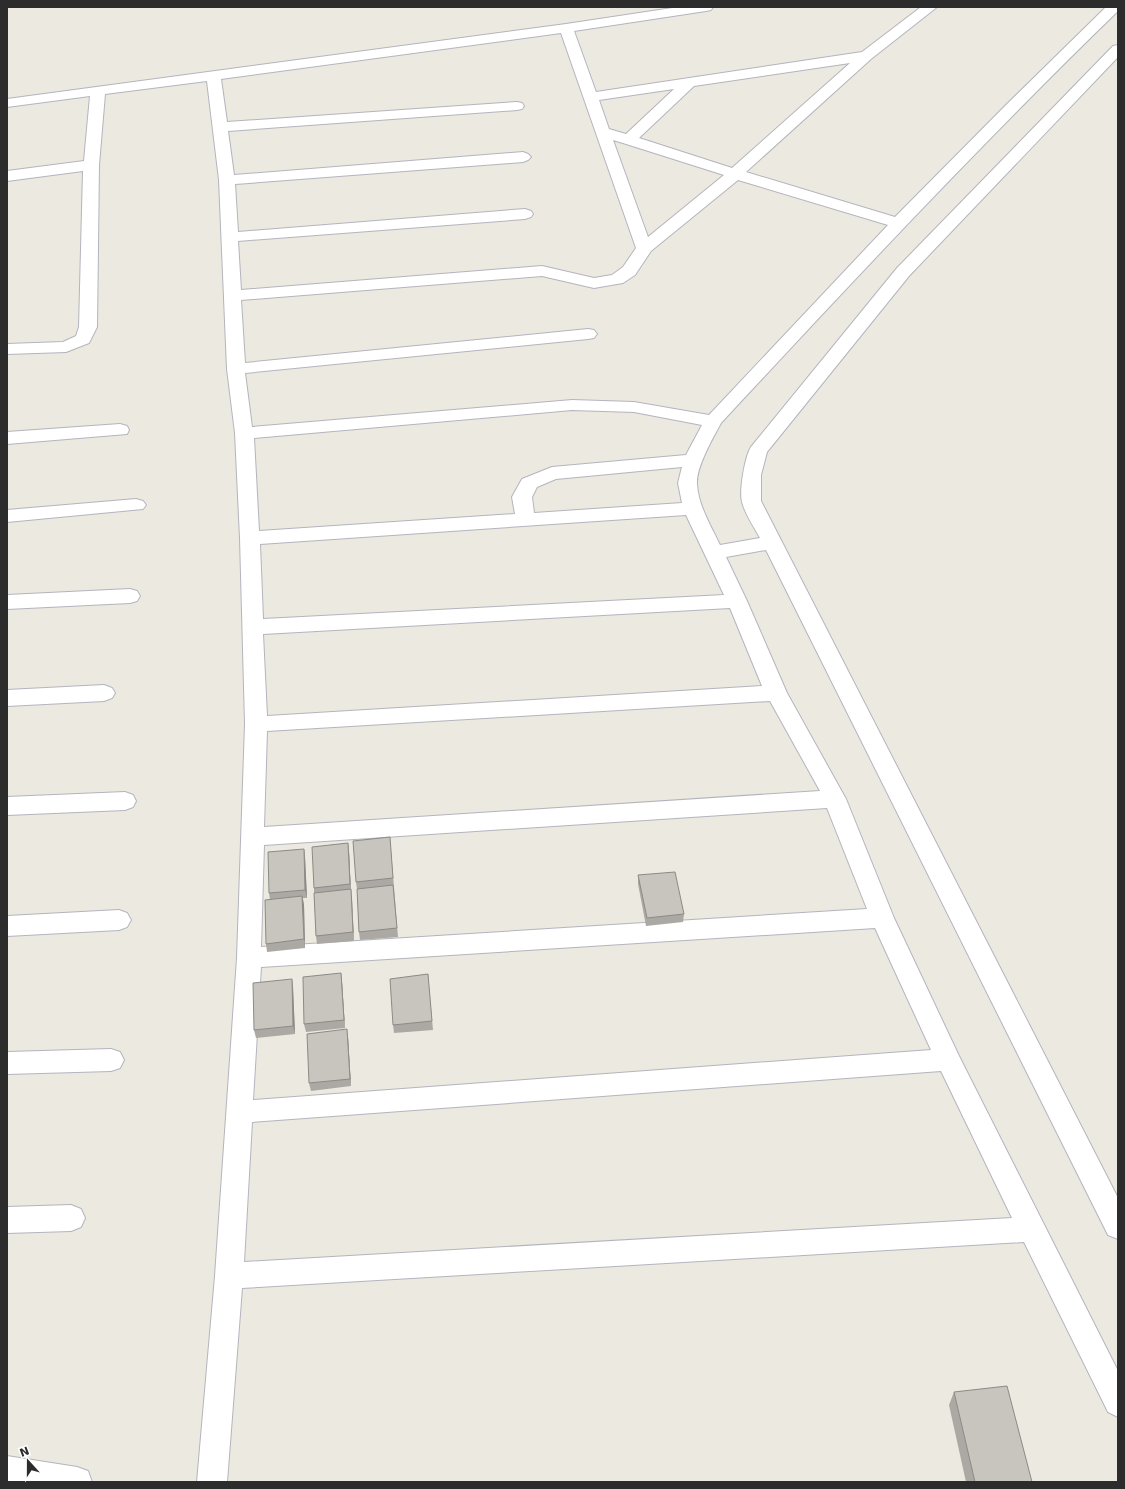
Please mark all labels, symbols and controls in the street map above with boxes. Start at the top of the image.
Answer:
north arrow [8,1441,48,1481]
text: N [18,1444,31,1460]

